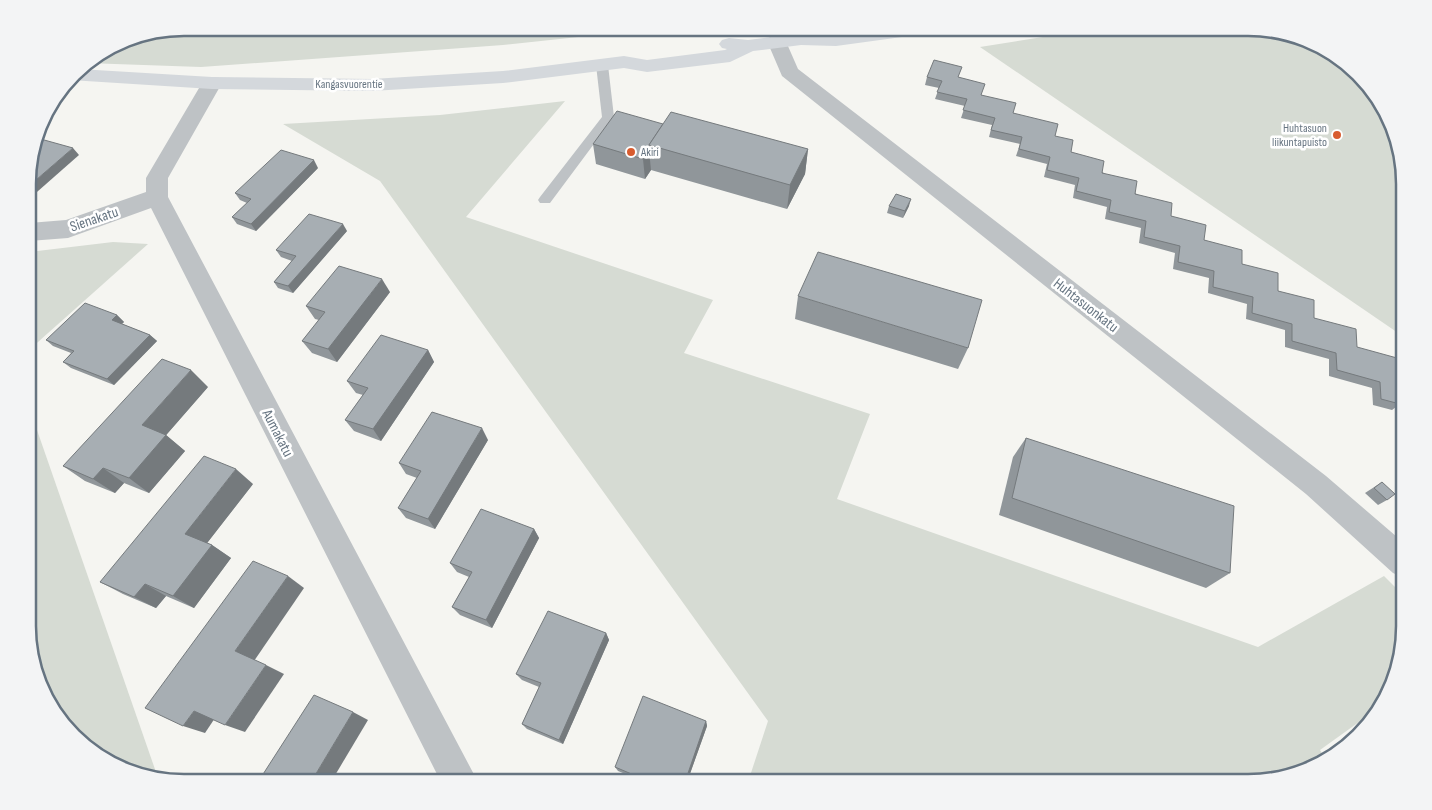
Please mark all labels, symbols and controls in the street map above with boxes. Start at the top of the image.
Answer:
street label: Kangasvuorentie [315,77,383,92]
place label: Huhtasuon liikuntapuisto [1272,121,1327,150]
marker: Huhtasuon liikuntapuisto [1331,129,1343,141]
place label: Akiri [640,145,659,160]
marker: Akiri [625,146,637,158]
street label: Sienakatu [68,202,121,237]
street label: Huhtasuonkatu [1049,274,1122,337]
street label: Aumakatu [257,406,297,460]

